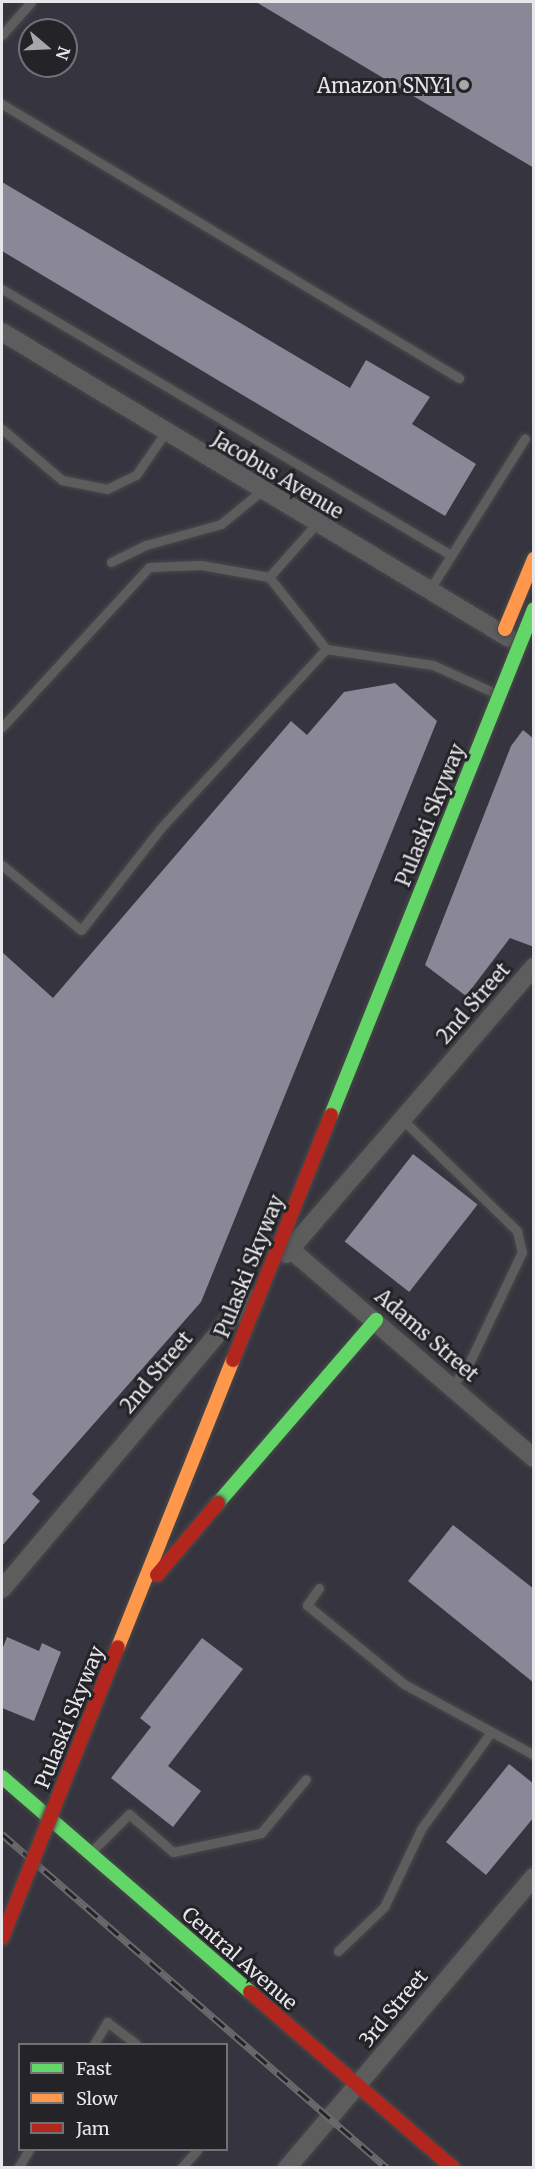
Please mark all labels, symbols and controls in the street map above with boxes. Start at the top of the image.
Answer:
north arrow [18,18,78,78]
text: N [52,44,75,62]
place label: Amazon SNY1 [317,73,452,97]
marker: Amazon SNY1 [457,78,471,92]
street label: Jacobus Avenue [208,426,348,524]
street label: Pulaski Skyway [390,740,470,890]
street label: 2nd Street [431,958,515,1048]
street label: Pulaski Skyway [209,1191,289,1341]
street label: Adams Street [371,1284,483,1386]
street label: 2nd Street [115,1326,197,1418]
street label: Pulaski Skyway [29,1642,109,1792]
street label: Central Avenue [177,1901,303,2015]
street label: 3rd Street [354,1965,432,2051]
legend [18,2043,228,2151]
text: Fast [76,2057,112,2080]
text: Slow [76,2087,118,2110]
text: Jam [76,2117,110,2140]

